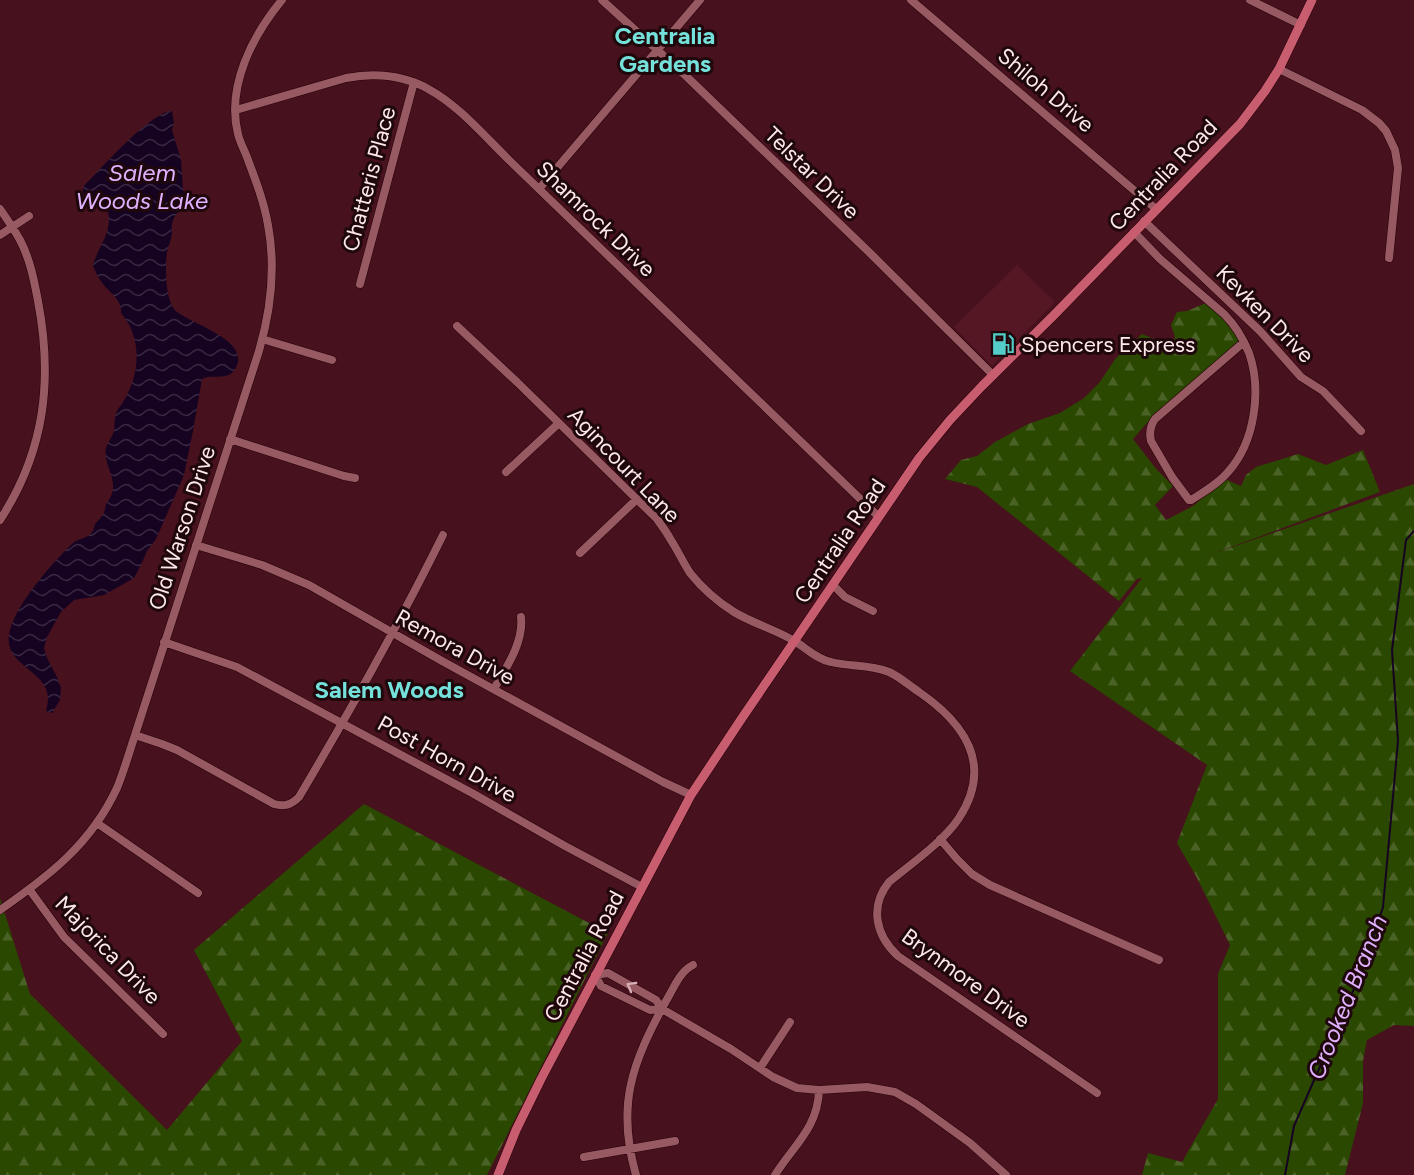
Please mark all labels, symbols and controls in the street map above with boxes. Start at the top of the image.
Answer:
district label: Centralia Gardens [615,21,715,78]
street label: Shiloh Drive [992,42,1100,138]
street label: Chatteris Place [337,104,401,254]
street label: Centralia Road [1103,114,1223,236]
street label: Telstar Drive [759,121,865,225]
street label: Shamrock Drive [531,156,661,282]
water label: Salem Woods Lake [76,158,208,215]
street label: Kevken Drive [1210,259,1320,369]
fuel station icon: Spencers Express [990,331,1016,357]
place label: Spencers Express [1021,331,1195,358]
street label: Agincourt Lane [562,402,686,528]
street label: Old Warson Drive [143,443,221,613]
street label: Centralia Road [788,474,892,608]
street label: Remora Drive [391,603,519,691]
district label: Salem Woods [314,675,464,704]
street label: Post Horn Drive [373,710,521,808]
street label: Centralia Road [538,886,630,1026]
street label: Majorica Drive [49,890,167,1010]
water label: Crooked Branch [1301,911,1393,1083]
street label: Brynmore Drive [897,922,1035,1034]
one-way arrow [627,981,637,993]

